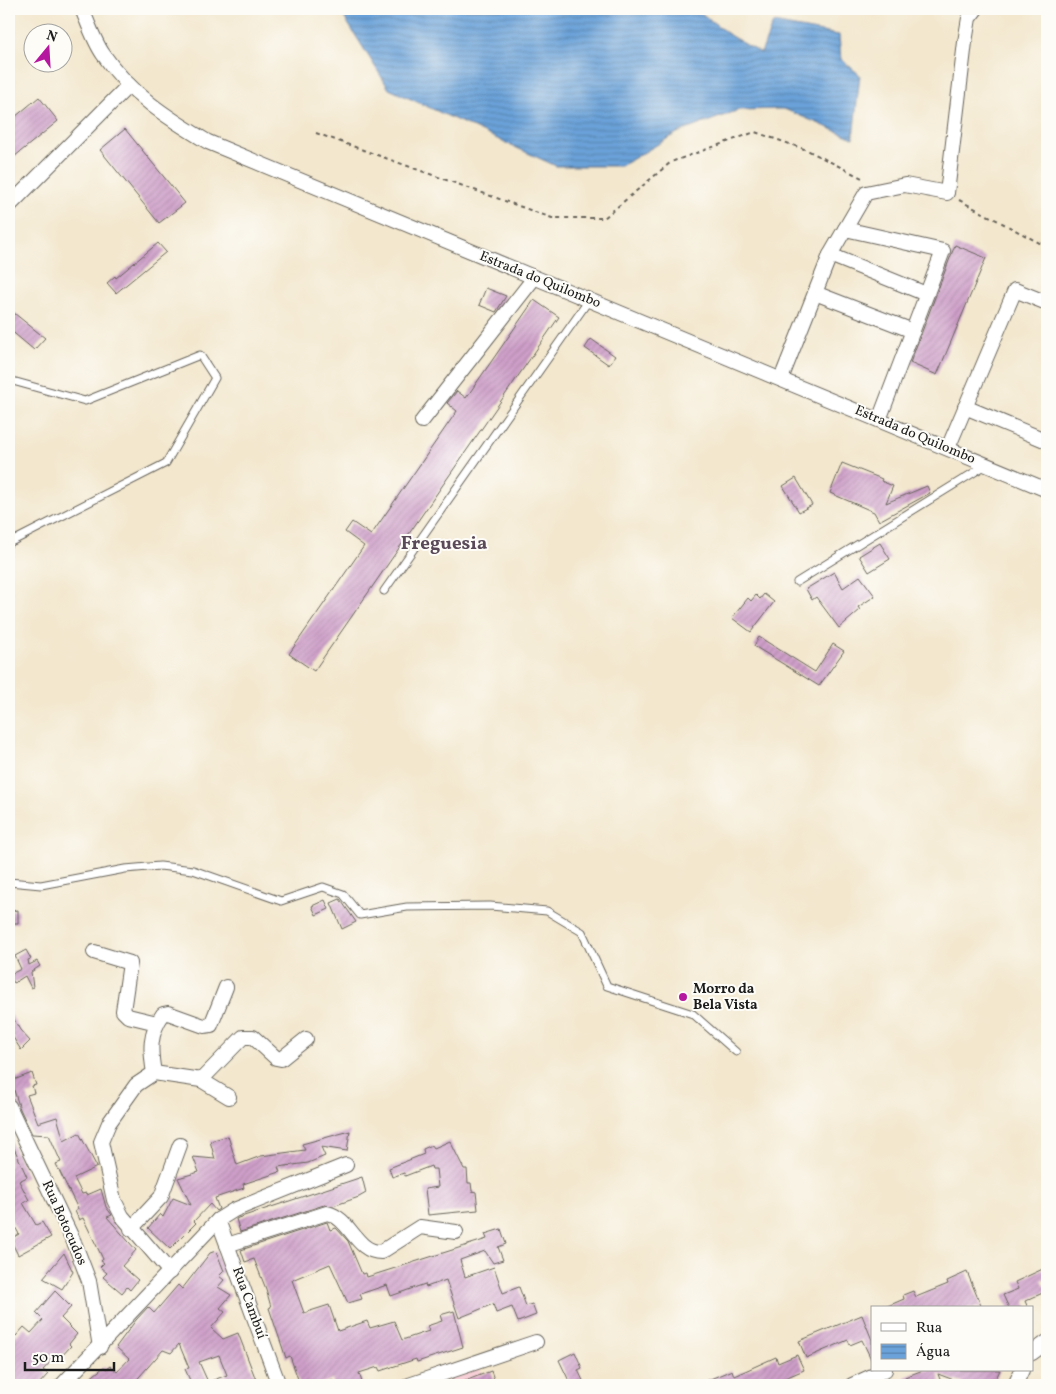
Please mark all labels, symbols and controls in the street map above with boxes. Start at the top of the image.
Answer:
north arrow [22,22,72,72]
text: N [44,26,59,48]
street label: Estrada do Quilombo [476,247,604,313]
street label: Estrada do Quilombo [852,401,978,469]
district label: Freguesia [401,531,487,557]
place label: Morro da Bela Vista [693,980,758,1015]
marker: Morro da Bela Vista [677,991,689,1003]
street label: Rua Botocudos [37,1178,91,1268]
street label: Rua Cambuí [227,1264,271,1342]
legend [871,1306,1034,1372]
text: Rua [916,1318,942,1339]
scale bar [25,1339,114,1371]
text: Água [916,1342,950,1363]
text: 50 m [32,1348,64,1369]

